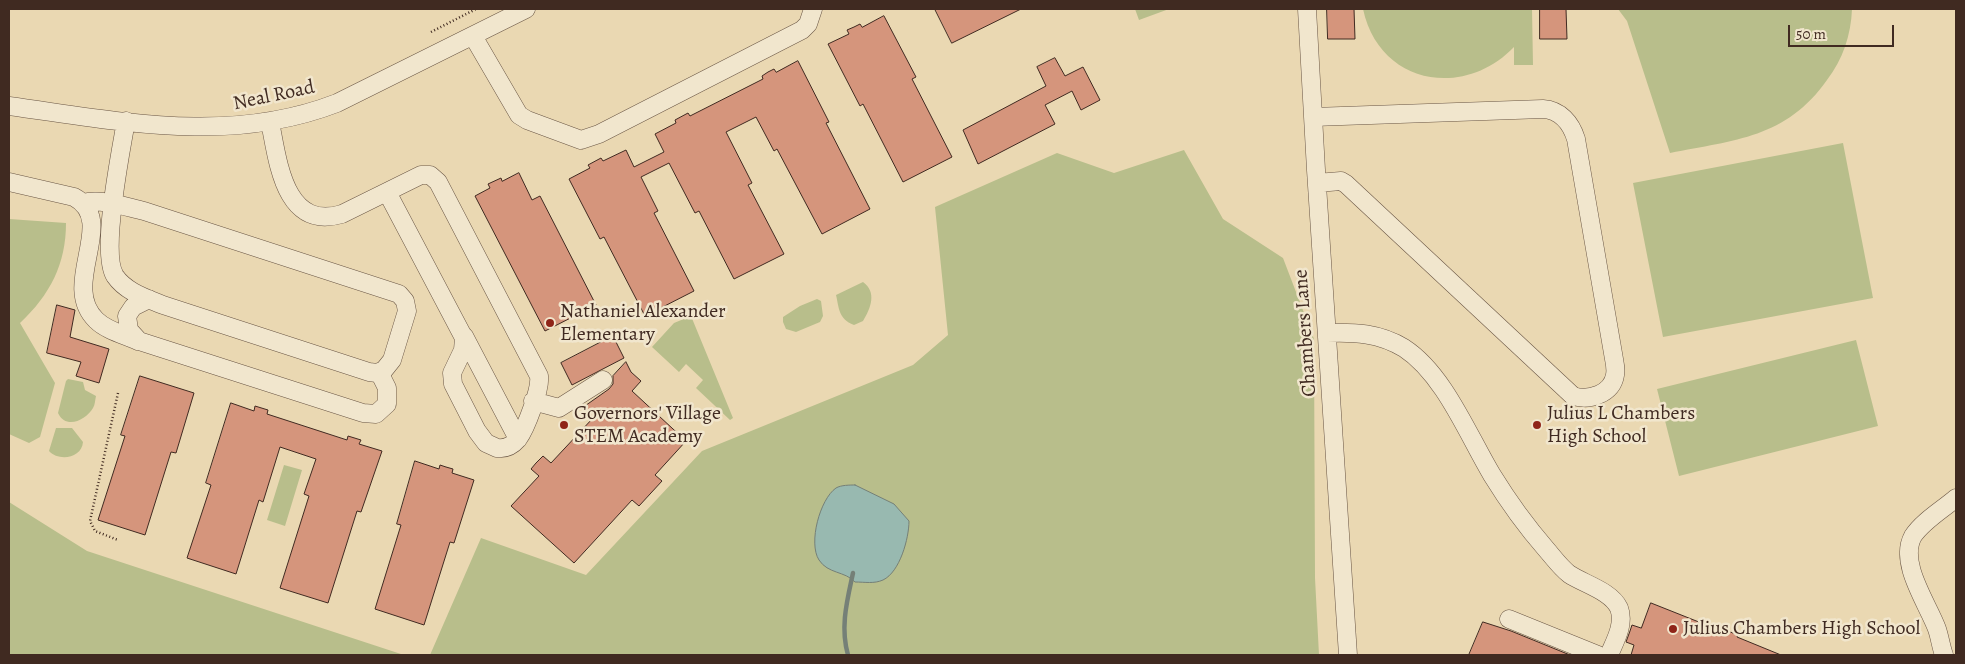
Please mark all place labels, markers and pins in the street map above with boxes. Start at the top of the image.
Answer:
place label: Nathaniel Alexander Elementary [560,300,726,347]
marker: Nathaniel Alexander Elementary [544,317,556,329]
place label: Governors' Village STEM Academy [574,402,721,449]
place label: Julius L Chambers High School [1547,402,1695,449]
marker: Governors' Village STEM Academy [558,419,570,431]
marker: Julius L Chambers High School [1531,419,1543,431]
place label: Julius Chambers High School [1683,617,1920,641]
marker: Julius Chambers High School [1667,623,1679,635]

